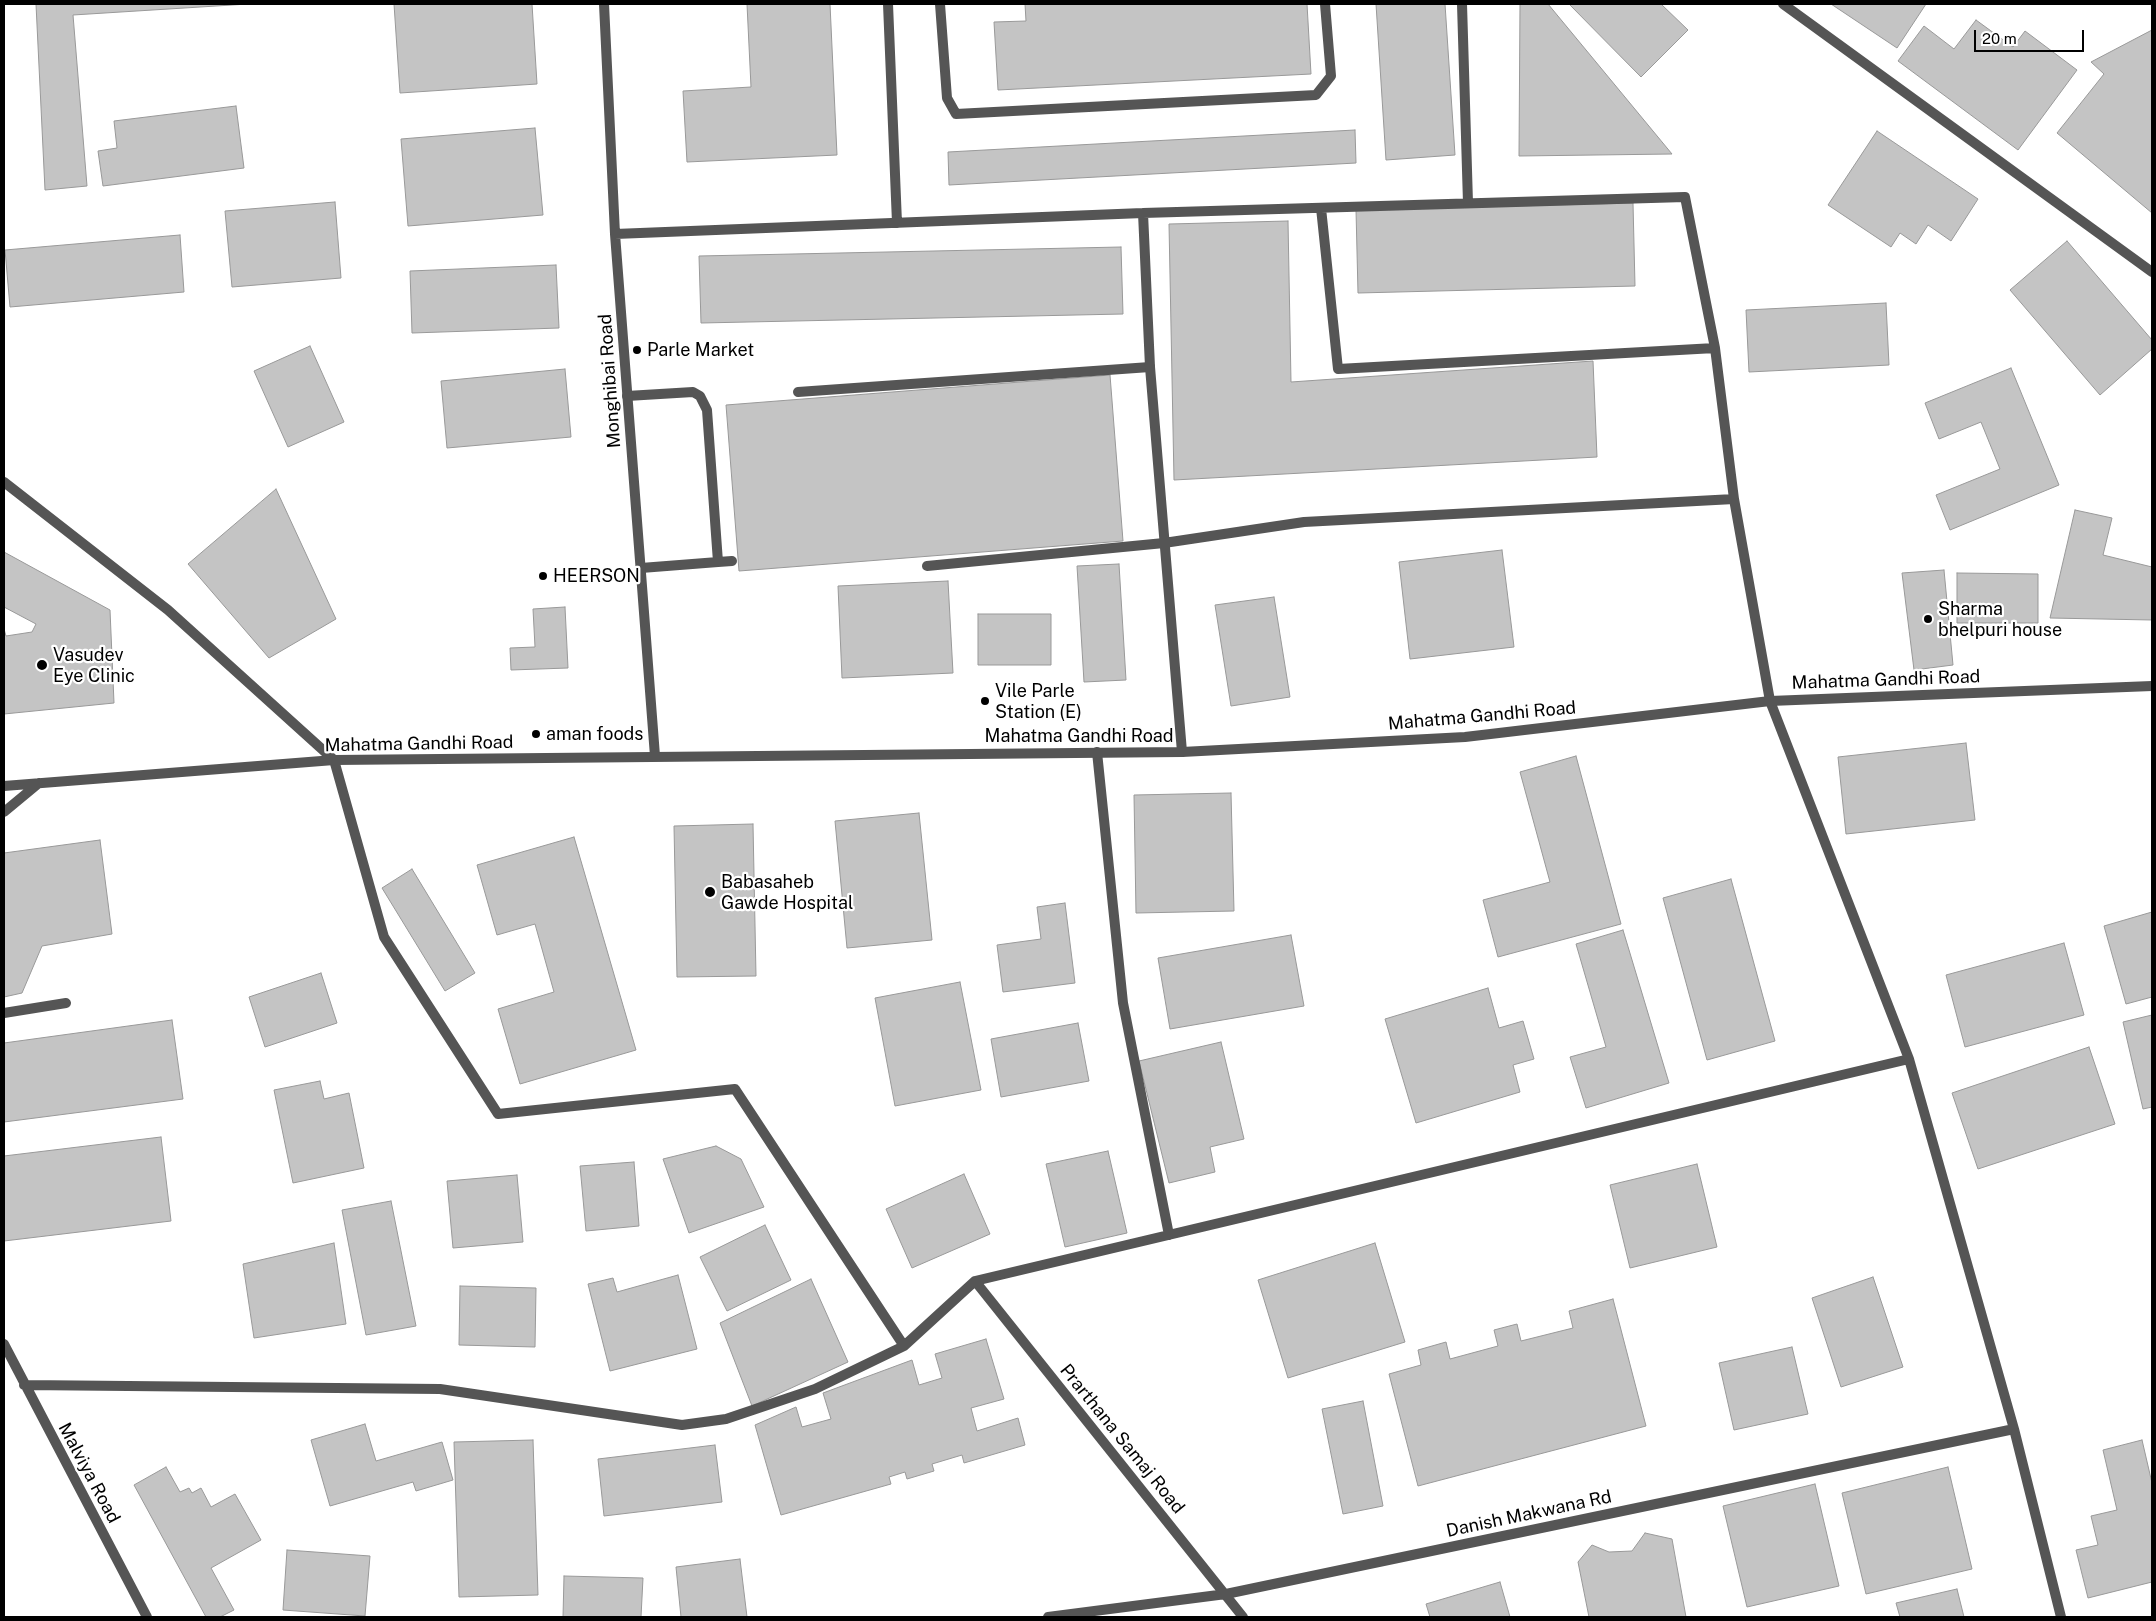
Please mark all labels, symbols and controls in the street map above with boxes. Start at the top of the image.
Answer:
scale bar [1976,20,2086,52]
text: 20 m [1982,30,2017,47]
street label: Monghibai Road [595,313,625,449]
place label: Parle Market [647,339,754,361]
marker: Parle Market [631,344,643,356]
place label: HEERSON [553,565,640,587]
marker: HEERSON [537,570,549,582]
place label: Sharma bhelpuri house [1938,598,2062,640]
marker: Sharma bhelpuri house [1922,613,1934,625]
place label: Vasudev Eye Clinic [53,644,135,686]
marker: Vasudev Eye Clinic [35,658,49,672]
street label: Mahatma Gandhi Road [1791,666,1981,694]
place label: Vile Parle Station (E) [995,680,1082,722]
marker: Vile Parle Station (E) [979,695,991,707]
street label: Mahatma Gandhi Road [1387,697,1577,735]
place label: aman foods [546,723,643,745]
street label: Mahatma Gandhi Road [985,725,1173,747]
marker: aman foods [530,728,542,740]
street label: Mahatma Gandhi Road [324,732,514,756]
place label: Babasaheb Gawde Hospital [721,871,853,914]
marker: Babasaheb Gawde Hospital [703,885,717,899]
street label: Prarthana Samaj Road [1055,1360,1189,1518]
street label: Malviya Road [53,1419,125,1527]
street label: Danish Makwana Rd [1444,1486,1614,1542]

